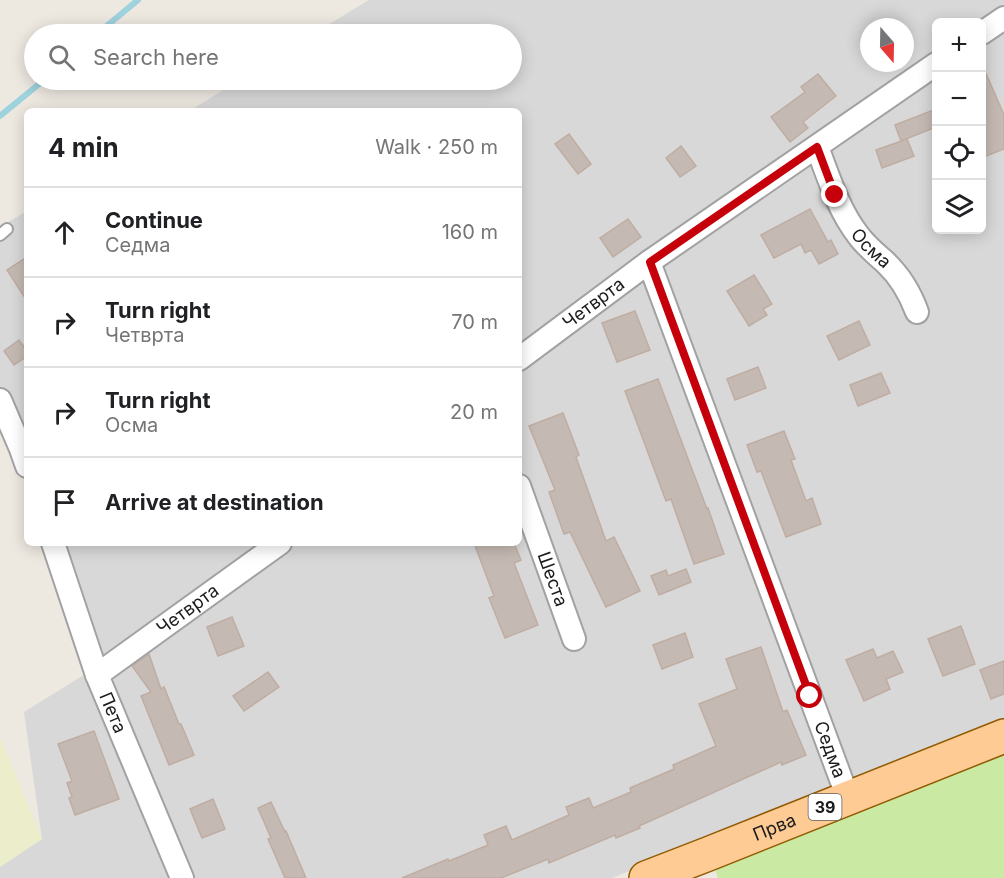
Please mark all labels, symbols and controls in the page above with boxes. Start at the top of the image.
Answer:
north arrow [860,18,914,72]
map controls [932,18,986,234]
button: + [932,18,986,72]
search box [24,24,522,90]
icon: search [45,41,78,74]
text: Search here [93,44,219,70]
button: − [932,72,986,126]
button: locate [932,126,986,180]
text: 4 min [48,132,119,163]
text: Walk · 250 m [375,135,498,159]
button: layers [932,180,986,234]
route end [821,181,847,207]
text: Continue [105,207,203,233]
icon: ahead [48,216,81,249]
text: 160 m [442,220,498,244]
street label: Осма [847,224,896,272]
text: Седма [105,233,170,257]
street label: Четврта [558,273,628,333]
text: Turn right [105,297,211,323]
icon: right [48,306,81,339]
text: 70 m [451,310,498,334]
text: Четврта [105,323,184,347]
text: Turn right [105,387,211,413]
icon: right [48,396,81,429]
text: 20 m [450,400,498,424]
text: Осма [105,413,158,437]
icon: arrive [48,486,81,519]
text: Arrive at destination [105,489,324,515]
street label: Шеста [534,549,572,609]
street label: Четврта [152,580,223,638]
route start [796,682,822,708]
street label: Пета [95,689,131,736]
street label: Седма [810,718,851,781]
road number: 39 [808,794,842,820]
street label: Прва [750,809,799,845]

